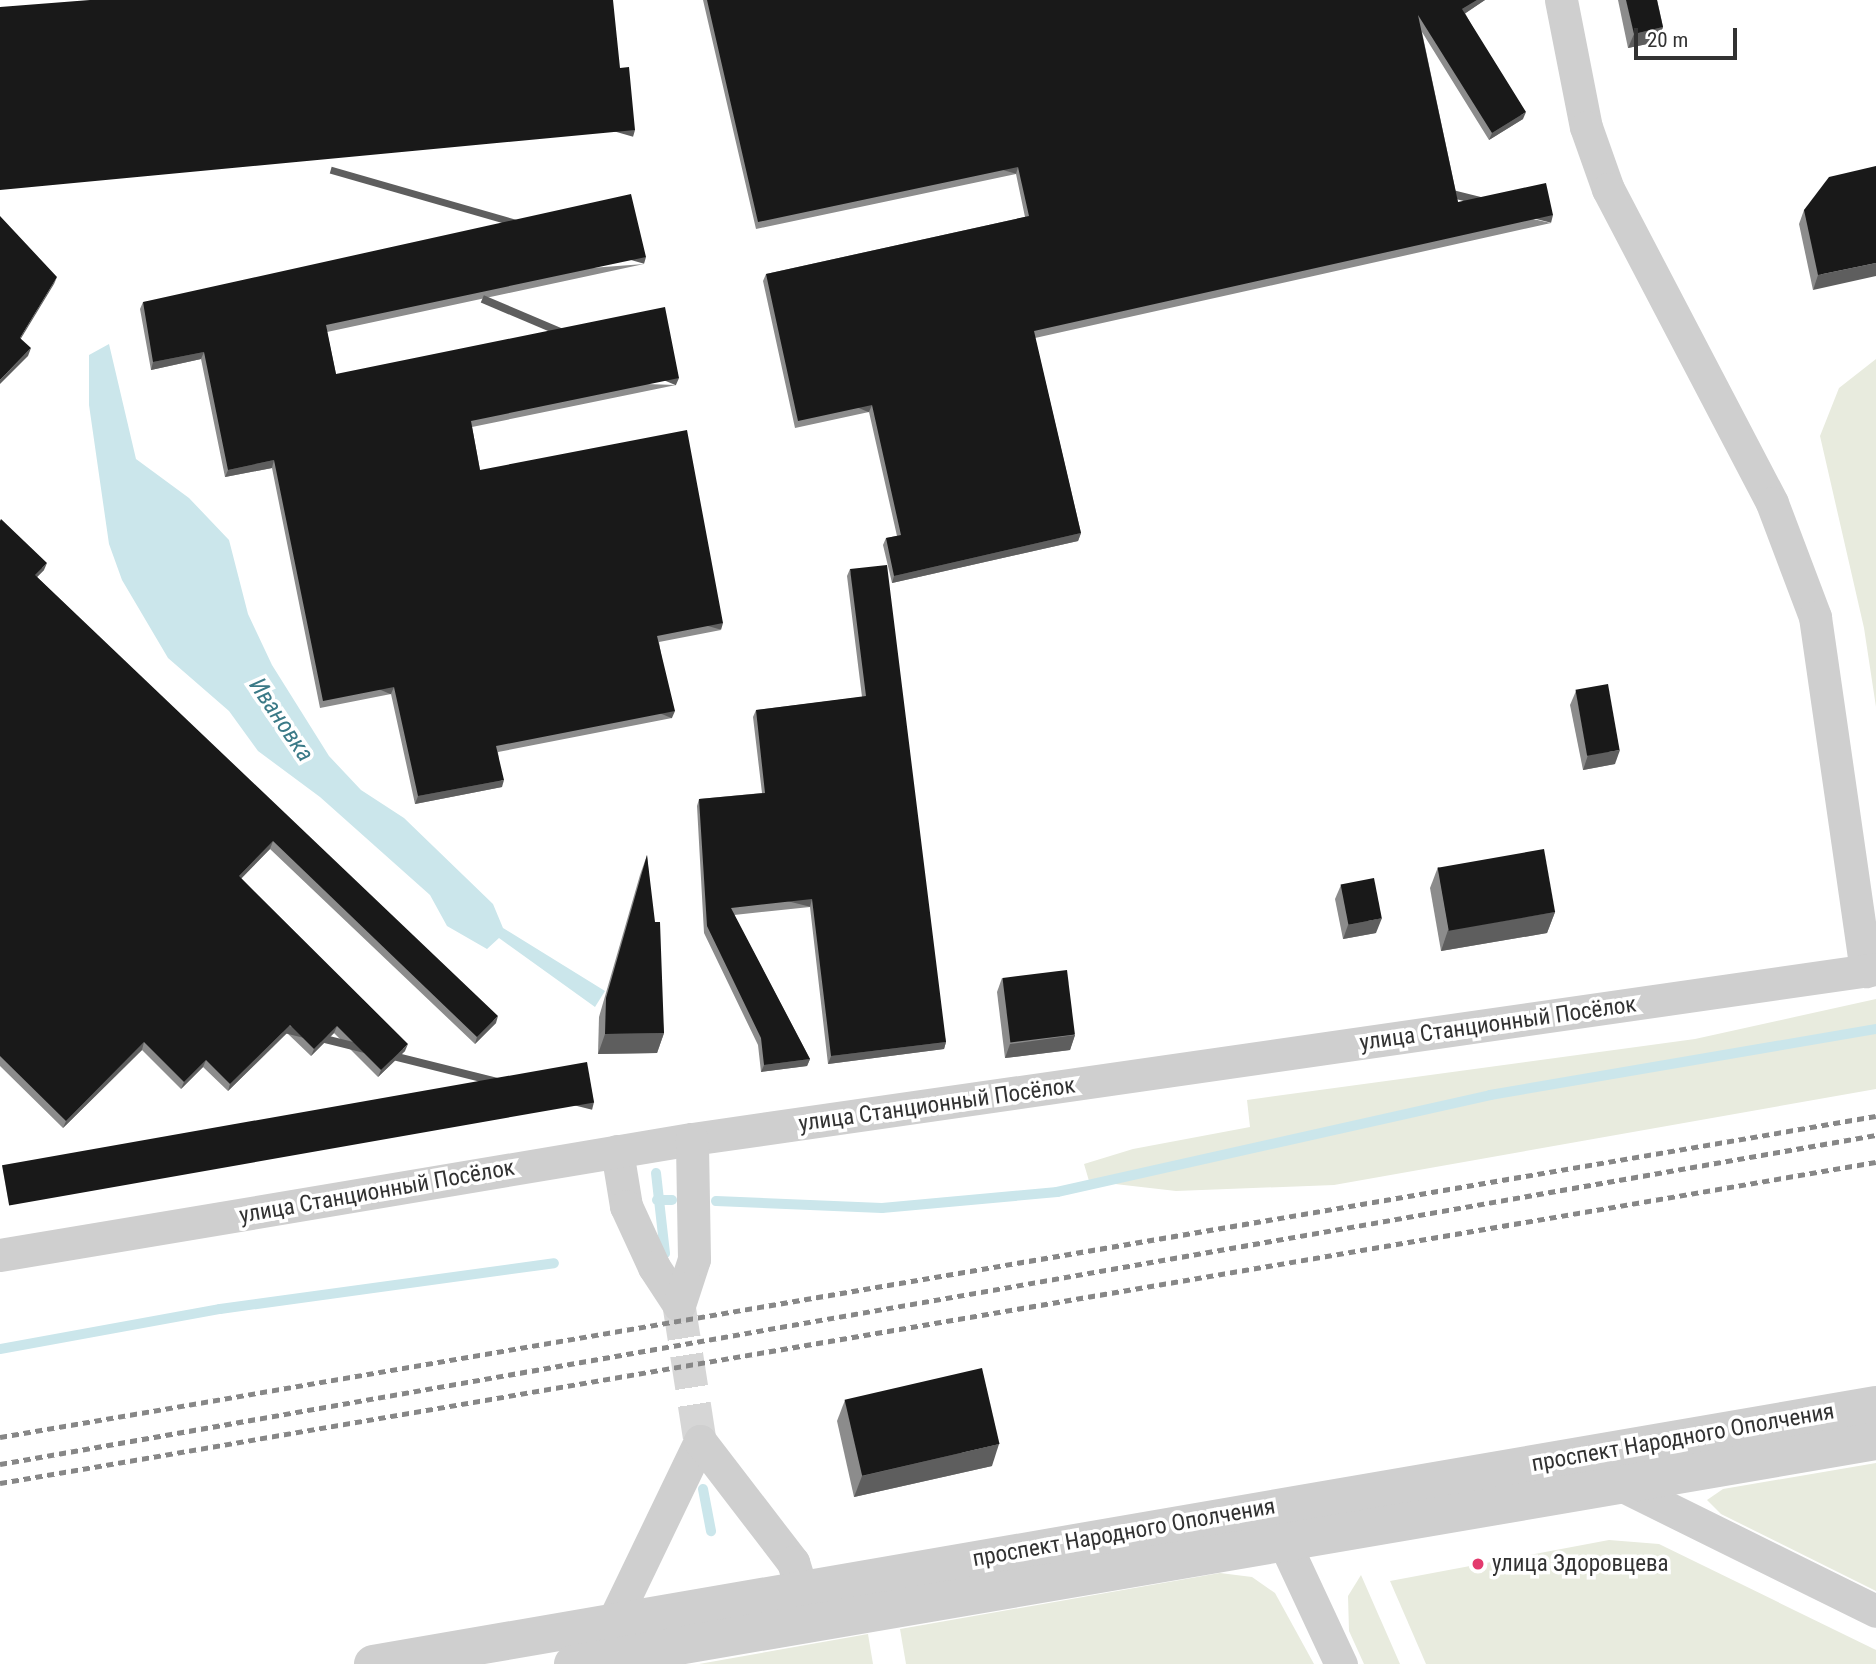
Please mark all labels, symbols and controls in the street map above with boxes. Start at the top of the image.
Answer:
scale bar [1638,14,1741,58]
text: 20 m [1647,28,1688,52]
water label: Ивановка [243,673,319,767]
street label: улица Станционный Посёлок [1358,991,1638,1057]
street label: улица Станционный Посёлок [797,1072,1077,1138]
street label: улица Станционный Посёлок [237,1154,517,1230]
street label: проспект Народного Ополчения [1529,1398,1837,1478]
street label: проспект Народного Ополчения [970,1493,1278,1573]
place label: улица Здоровцева [1492,1550,1669,1578]
marker: улица Здоровцева [1470,1556,1486,1572]

